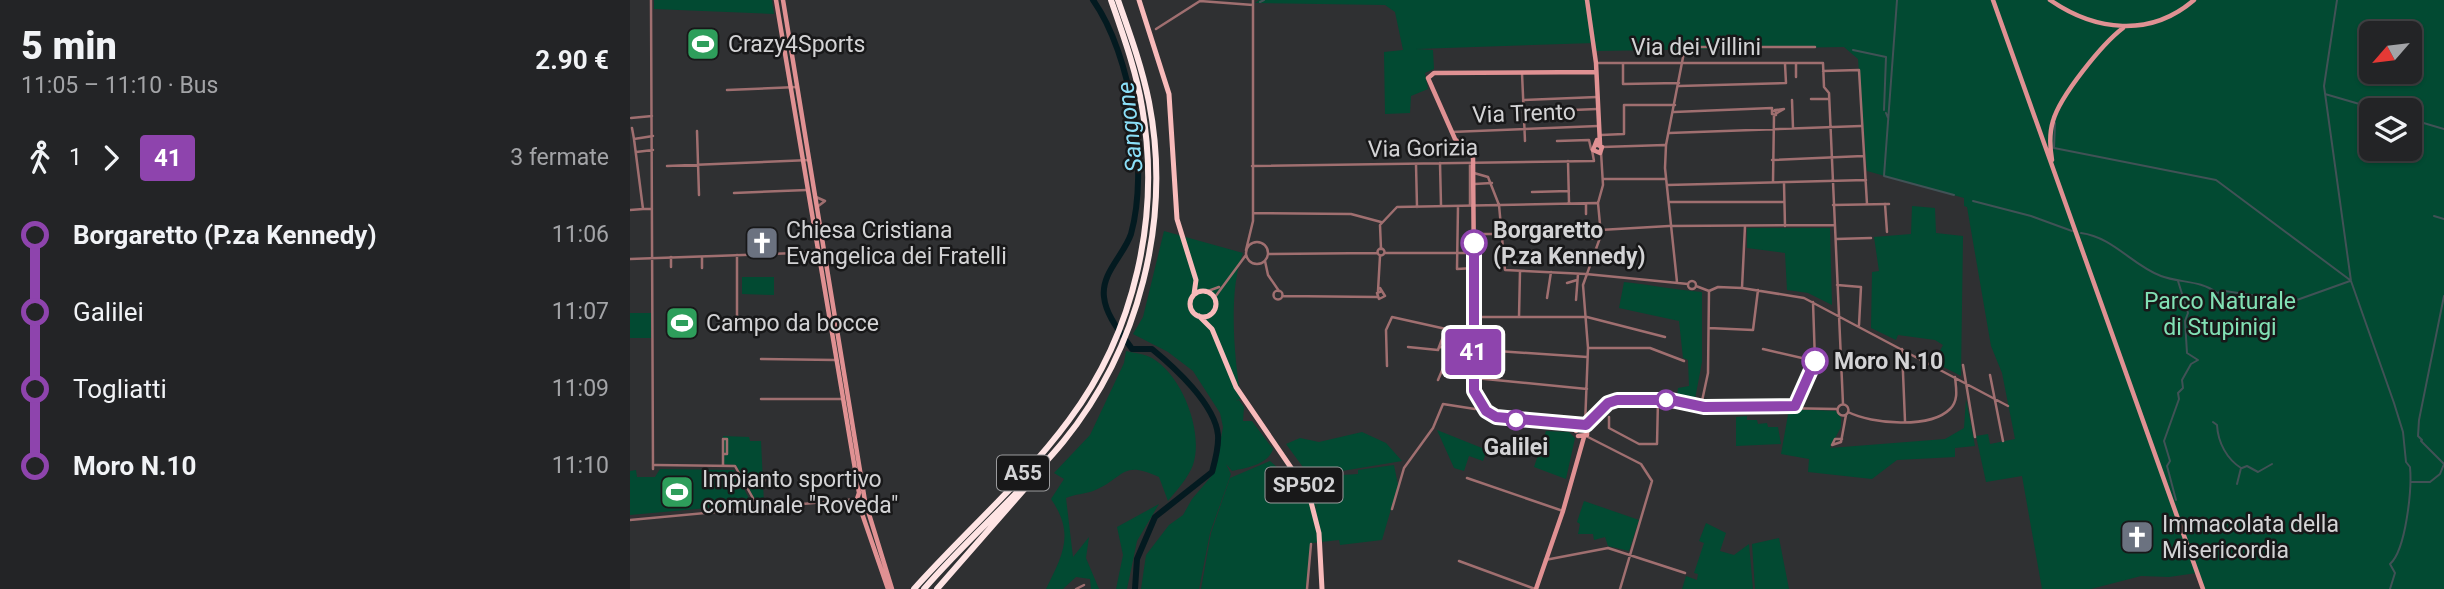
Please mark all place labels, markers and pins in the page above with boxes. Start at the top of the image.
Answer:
sports icon: Crazy4Sports [684,25,722,63]
place label: Crazy4Sports [728,31,865,58]
place label: Chiesa Cristiana Evangelica dei Fratelli [786,217,1007,270]
place label: Borgaretto (P.za Kennedy) [1493,217,1646,270]
church icon: Chiesa Cristiana Evangelica dei Fratelli [743,224,781,262]
marker: Borgaretto (P.za Kennedy) [1461,230,1487,256]
sports icon: Campo da bocce [663,304,701,342]
place label: Campo da bocce [706,310,879,337]
marker: Moro N.10 [1802,348,1828,374]
place label: Moro N.10 [1834,348,1943,375]
unlabelled marker [1656,390,1676,410]
marker: Galilei [1506,410,1526,430]
place label: Galilei [1484,434,1548,461]
place label: Impianto sportivo comunale "Roveda" [702,466,899,519]
sports icon: Impianto sportivo comunale "Roveda" [658,473,696,511]
place label: Immacolata della Misericordia [2162,511,2339,564]
church icon: Immacolata della Misericordia [2118,518,2156,556]

